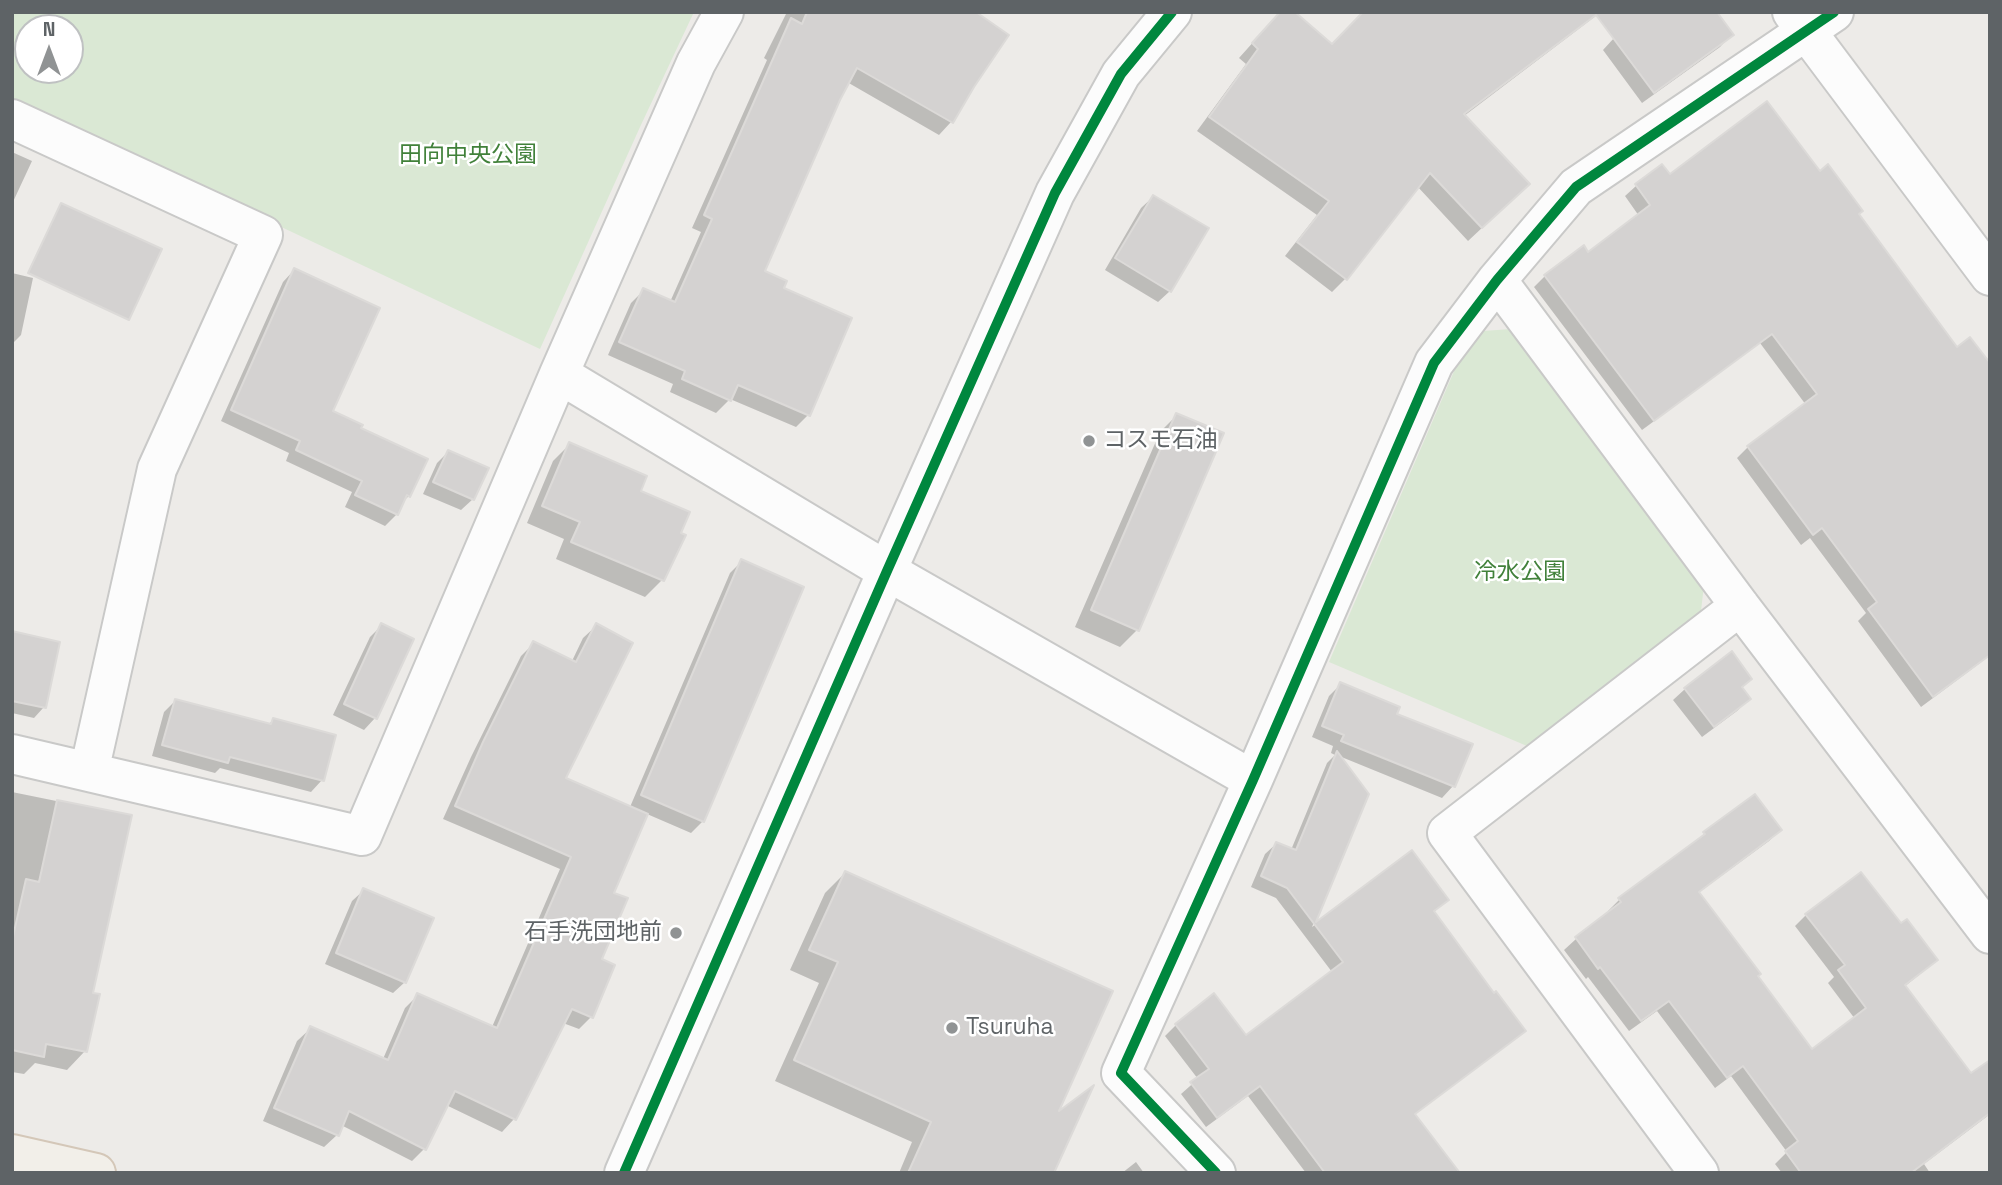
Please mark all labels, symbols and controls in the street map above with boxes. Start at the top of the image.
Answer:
north arrow [14,14,84,84]
text: N [43,17,55,42]
park label: 田向中央公園 [399,142,537,170]
place label: コスモ石油 [1103,427,1218,455]
marker: コスモ石油 [1081,433,1097,449]
park label: 冷水公園 [1474,559,1566,587]
place label: 石手洗団地前 [524,919,662,947]
marker: 石手洗団地前 [668,925,684,941]
place label: Tsuruha [966,1014,1054,1042]
marker: Tsuruha [944,1020,960,1036]

